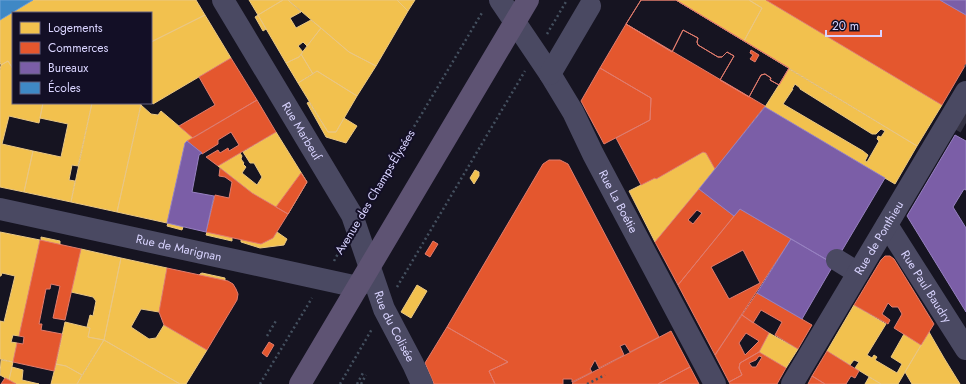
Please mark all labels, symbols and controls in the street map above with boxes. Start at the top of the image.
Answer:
legend [12,12,152,104]
scale bar [826,12,881,38]
text: 20 m [832,17,859,35]
text: Logements [48,19,103,37]
text: Commerces [48,39,109,57]
text: Bureaux [48,59,89,77]
text: Écoles [48,79,81,97]
street label: Rue Marbeuf [277,99,327,164]
street label: Avenue des Champs-Élysées [330,126,420,258]
street label: Rue La Boétie [594,167,642,236]
street label: Rue de Ponthieu [850,198,908,278]
street label: Rue de Marignan [134,230,223,266]
street label: Rue Paul Baudry [896,247,956,327]
street label: Rue du Colisée [369,288,419,365]

